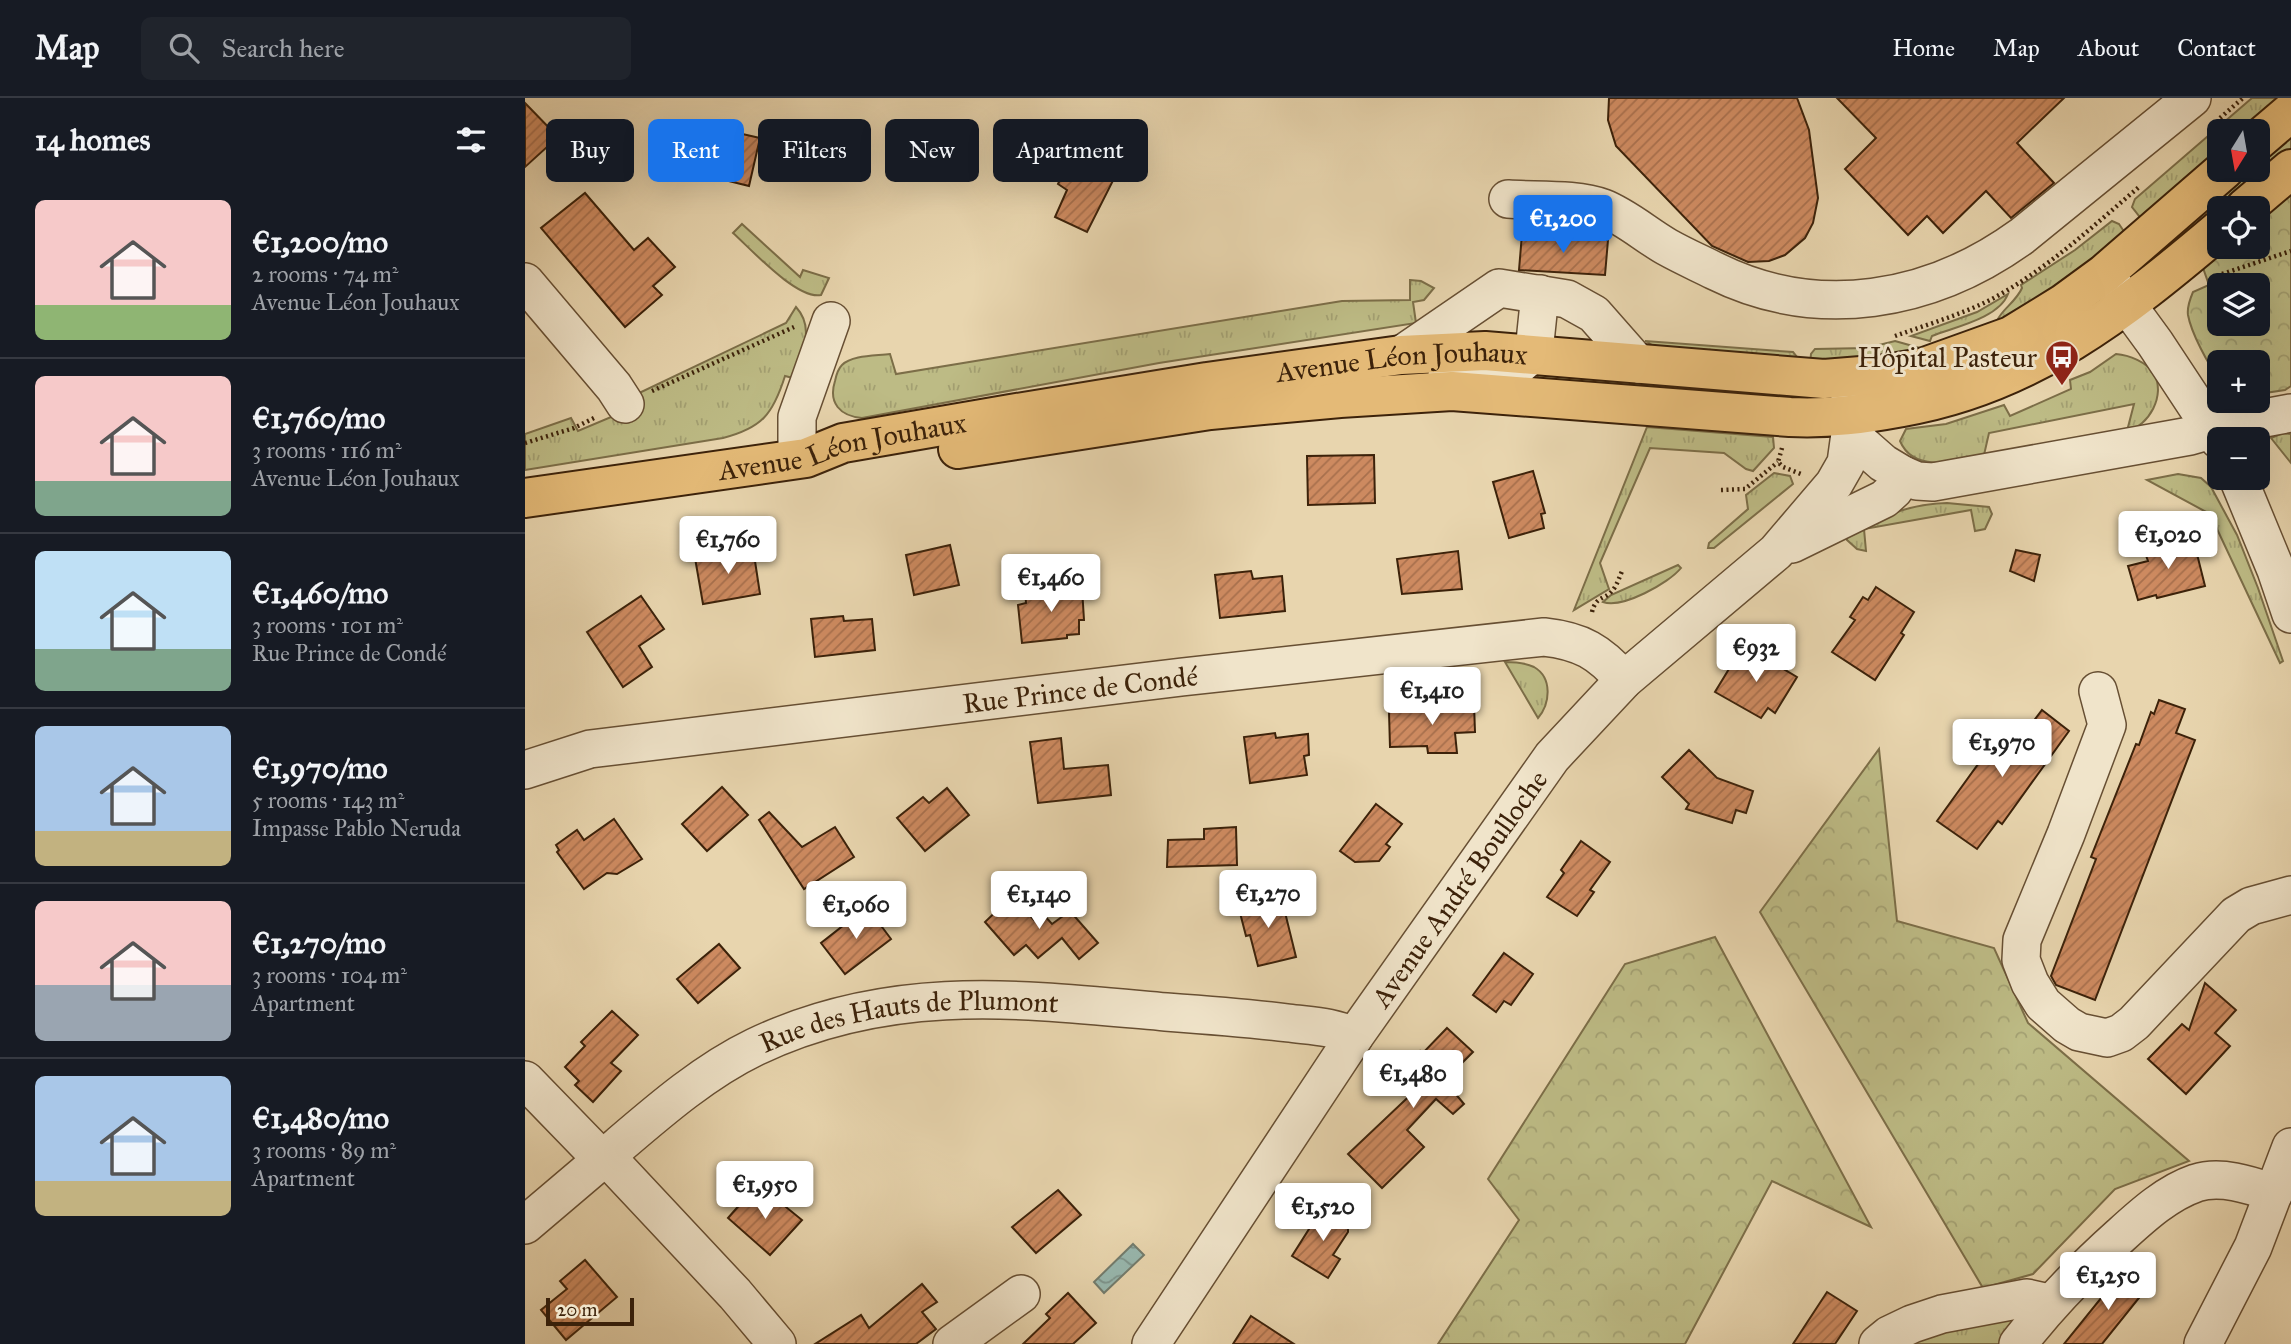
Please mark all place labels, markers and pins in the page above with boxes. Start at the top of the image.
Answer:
pin: €1,200 [1506,195,1620,255]
bus stop icon: Hôpital Pasteur [2043,338,2081,387]
place label: Hôpital Pasteur [1857,340,2037,375]
pin: €1,020 [2111,512,2225,571]
pin: €1,760 [671,517,785,576]
pin: €1,460 [994,554,1108,614]
pin: €932 [1715,624,1797,684]
pin: €1,410 [1375,668,1489,727]
pin: €1,970 [1945,720,2059,779]
pin: €1,270 [1211,870,1325,930]
pin: €1,140 [982,872,1096,931]
pin: €1,060 [799,882,913,941]
pin: €1,480 [1356,1051,1470,1110]
pin: €1,950 [708,1162,822,1221]
pin: €1,520 [1266,1184,1380,1243]
pin: €1,250 [2051,1252,2165,1312]

